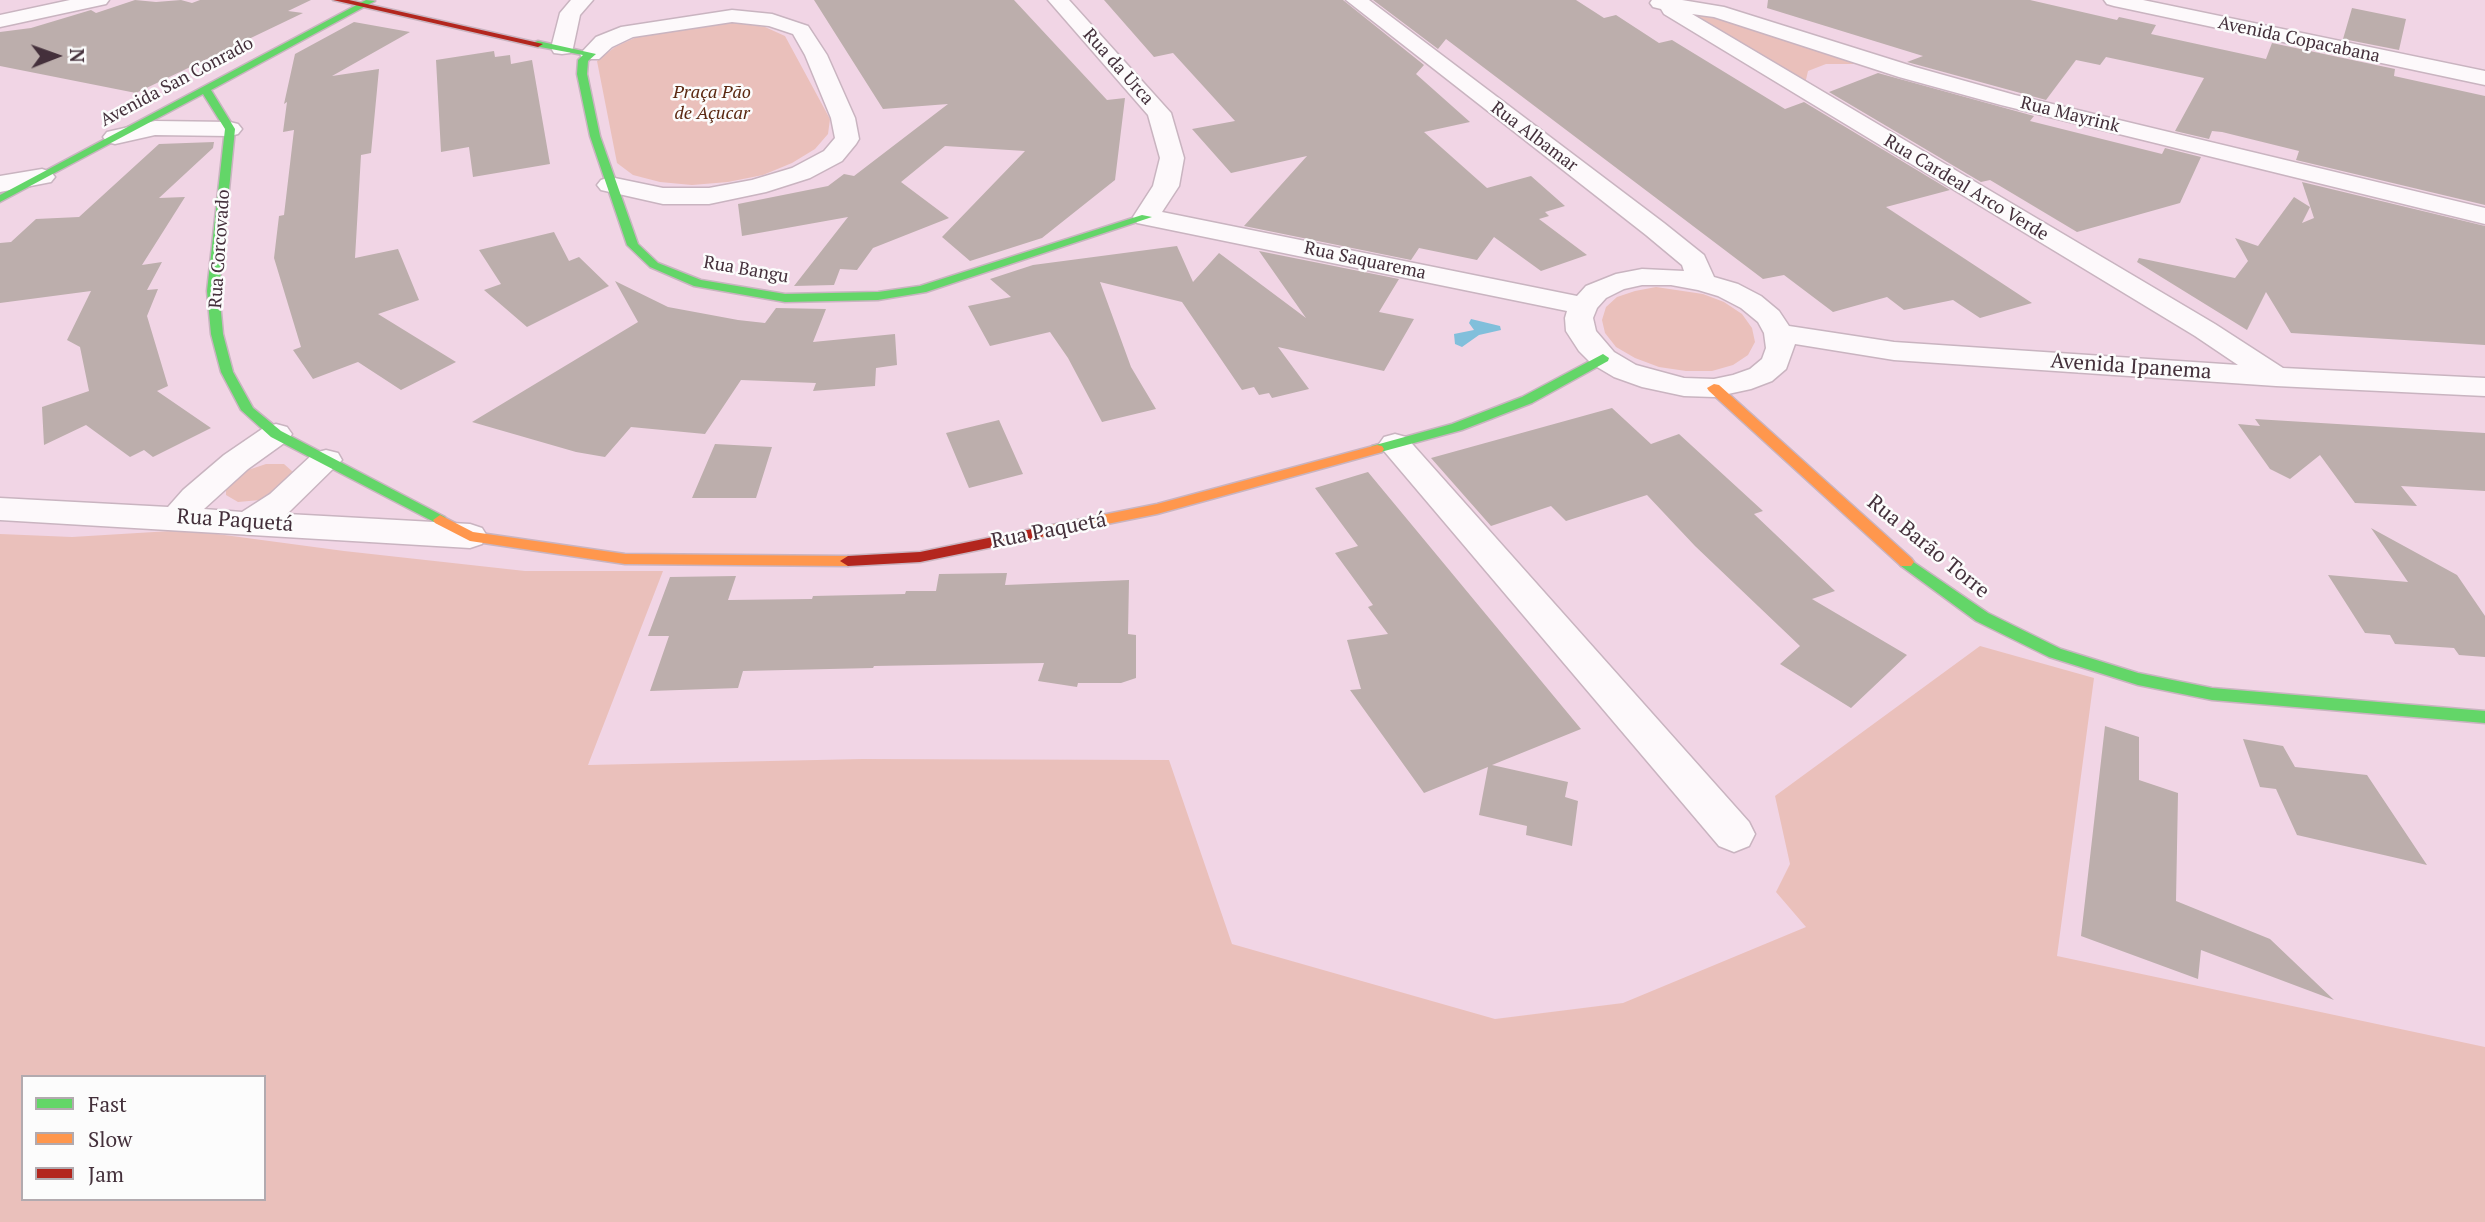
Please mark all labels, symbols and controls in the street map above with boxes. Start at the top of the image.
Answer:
street label: Avenida Copacabana [2216,12,2382,68]
north arrow [21,21,91,91]
street label: Rua da Urca [1078,24,1158,110]
street label: Avenida San Conrado [97,33,257,131]
text: N [65,48,90,63]
park label: Praça Pão de Açucar [673,82,751,124]
street label: Rua Mayrink [2018,92,2122,138]
street label: Rua Albamar [1486,97,1582,177]
street label: Rua Cardeal Arco Verde [1880,130,2052,246]
street label: Rua Corcovado [205,189,235,309]
street label: Rua Saquarema [1302,238,1428,284]
street label: Rua Bangu [702,252,790,288]
street label: Avenida Ipanema [2050,349,2212,385]
street label: Rua Barão Torre [1862,490,1994,604]
street label: Rua Paquetá [176,504,294,538]
street label: Rua Paquetá [989,507,1109,555]
legend [21,1075,266,1201]
text: Fast [88,1090,127,1118]
text: Slow [88,1125,132,1153]
text: Jam [88,1160,124,1188]

